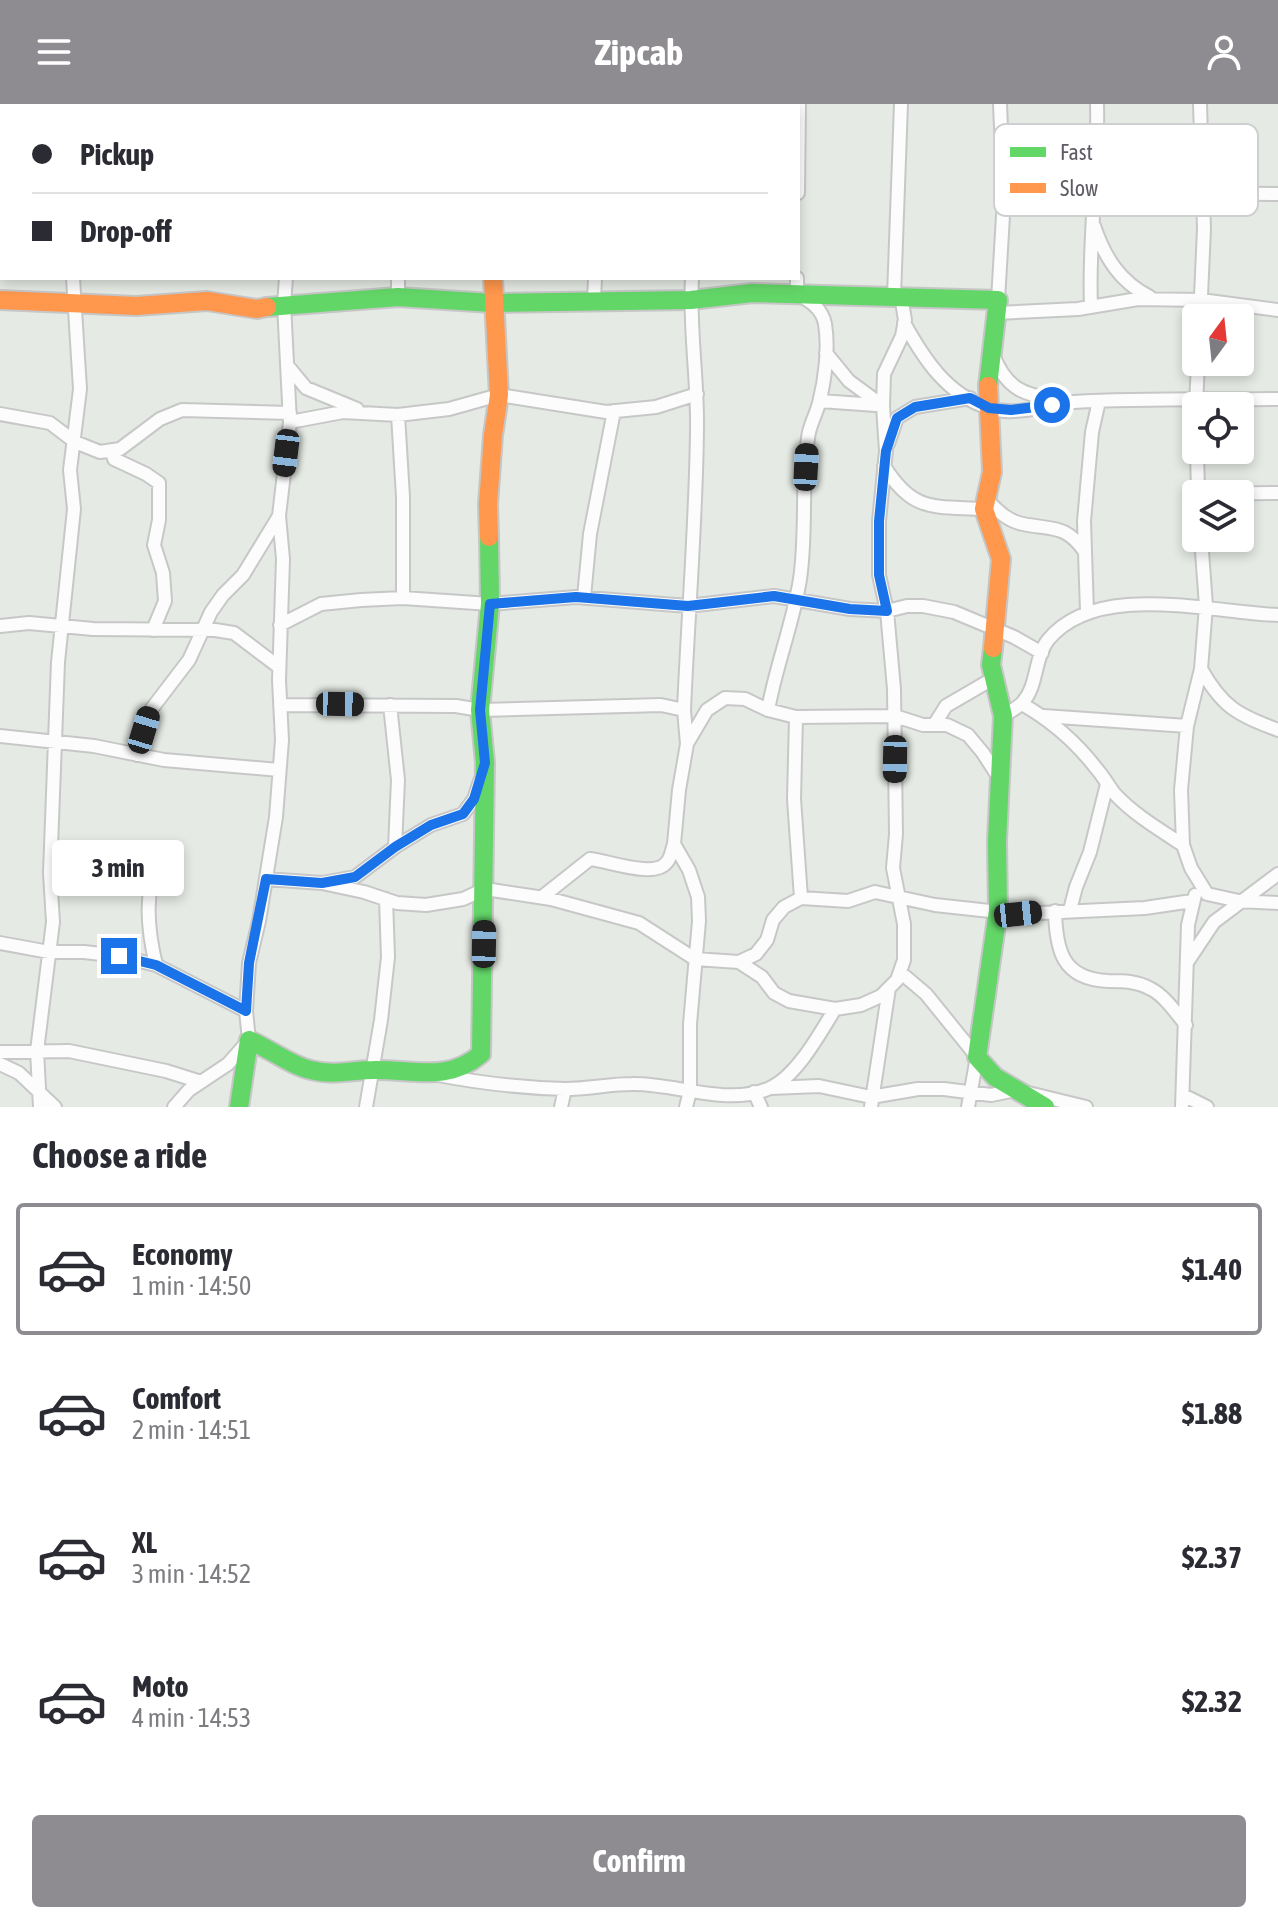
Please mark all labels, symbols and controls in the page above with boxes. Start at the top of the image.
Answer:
icon: menu [32,30,76,74]
icon: person [1202,30,1246,74]
text: Zipcab [595,31,683,73]
legend [994,124,1258,216]
text: Pickup [80,137,154,171]
text: Fast [1060,139,1093,165]
text: Slow [1060,175,1098,201]
text: Drop-off [80,214,172,248]
north arrow [1182,304,1254,376]
map controls [1182,304,1254,552]
route start [1034,387,1070,423]
button: locate [1182,392,1254,464]
car [271,428,301,478]
car [793,442,819,492]
button: layers [1182,480,1254,552]
car [316,692,364,716]
car [126,704,162,756]
car [883,735,907,783]
callout: 3 min [53,840,185,896]
text: 3 min [91,853,145,883]
car [993,900,1043,928]
car [472,920,496,968]
route end [101,938,137,974]
text: Choose a ride [32,1134,207,1176]
icon: car [36,1233,108,1305]
text: Economy [132,1237,233,1271]
text: $1.40 [1182,1252,1242,1286]
text: 1 min · 14:50 [132,1271,251,1301]
icon: car [36,1377,108,1449]
text: Comfort [132,1381,221,1415]
text: $1.88 [1182,1396,1242,1430]
text: 2 min · 14:51 [132,1415,251,1445]
icon: car [36,1521,108,1593]
text: XL [132,1525,157,1559]
text: $2.37 [1182,1540,1242,1574]
text: 3 min · 14:52 [132,1559,251,1589]
icon: car [36,1665,108,1737]
text: Moto [132,1669,189,1703]
text: $2.32 [1182,1684,1242,1718]
text: 4 min · 14:53 [132,1703,251,1733]
button: Confirm [32,1815,1246,1907]

